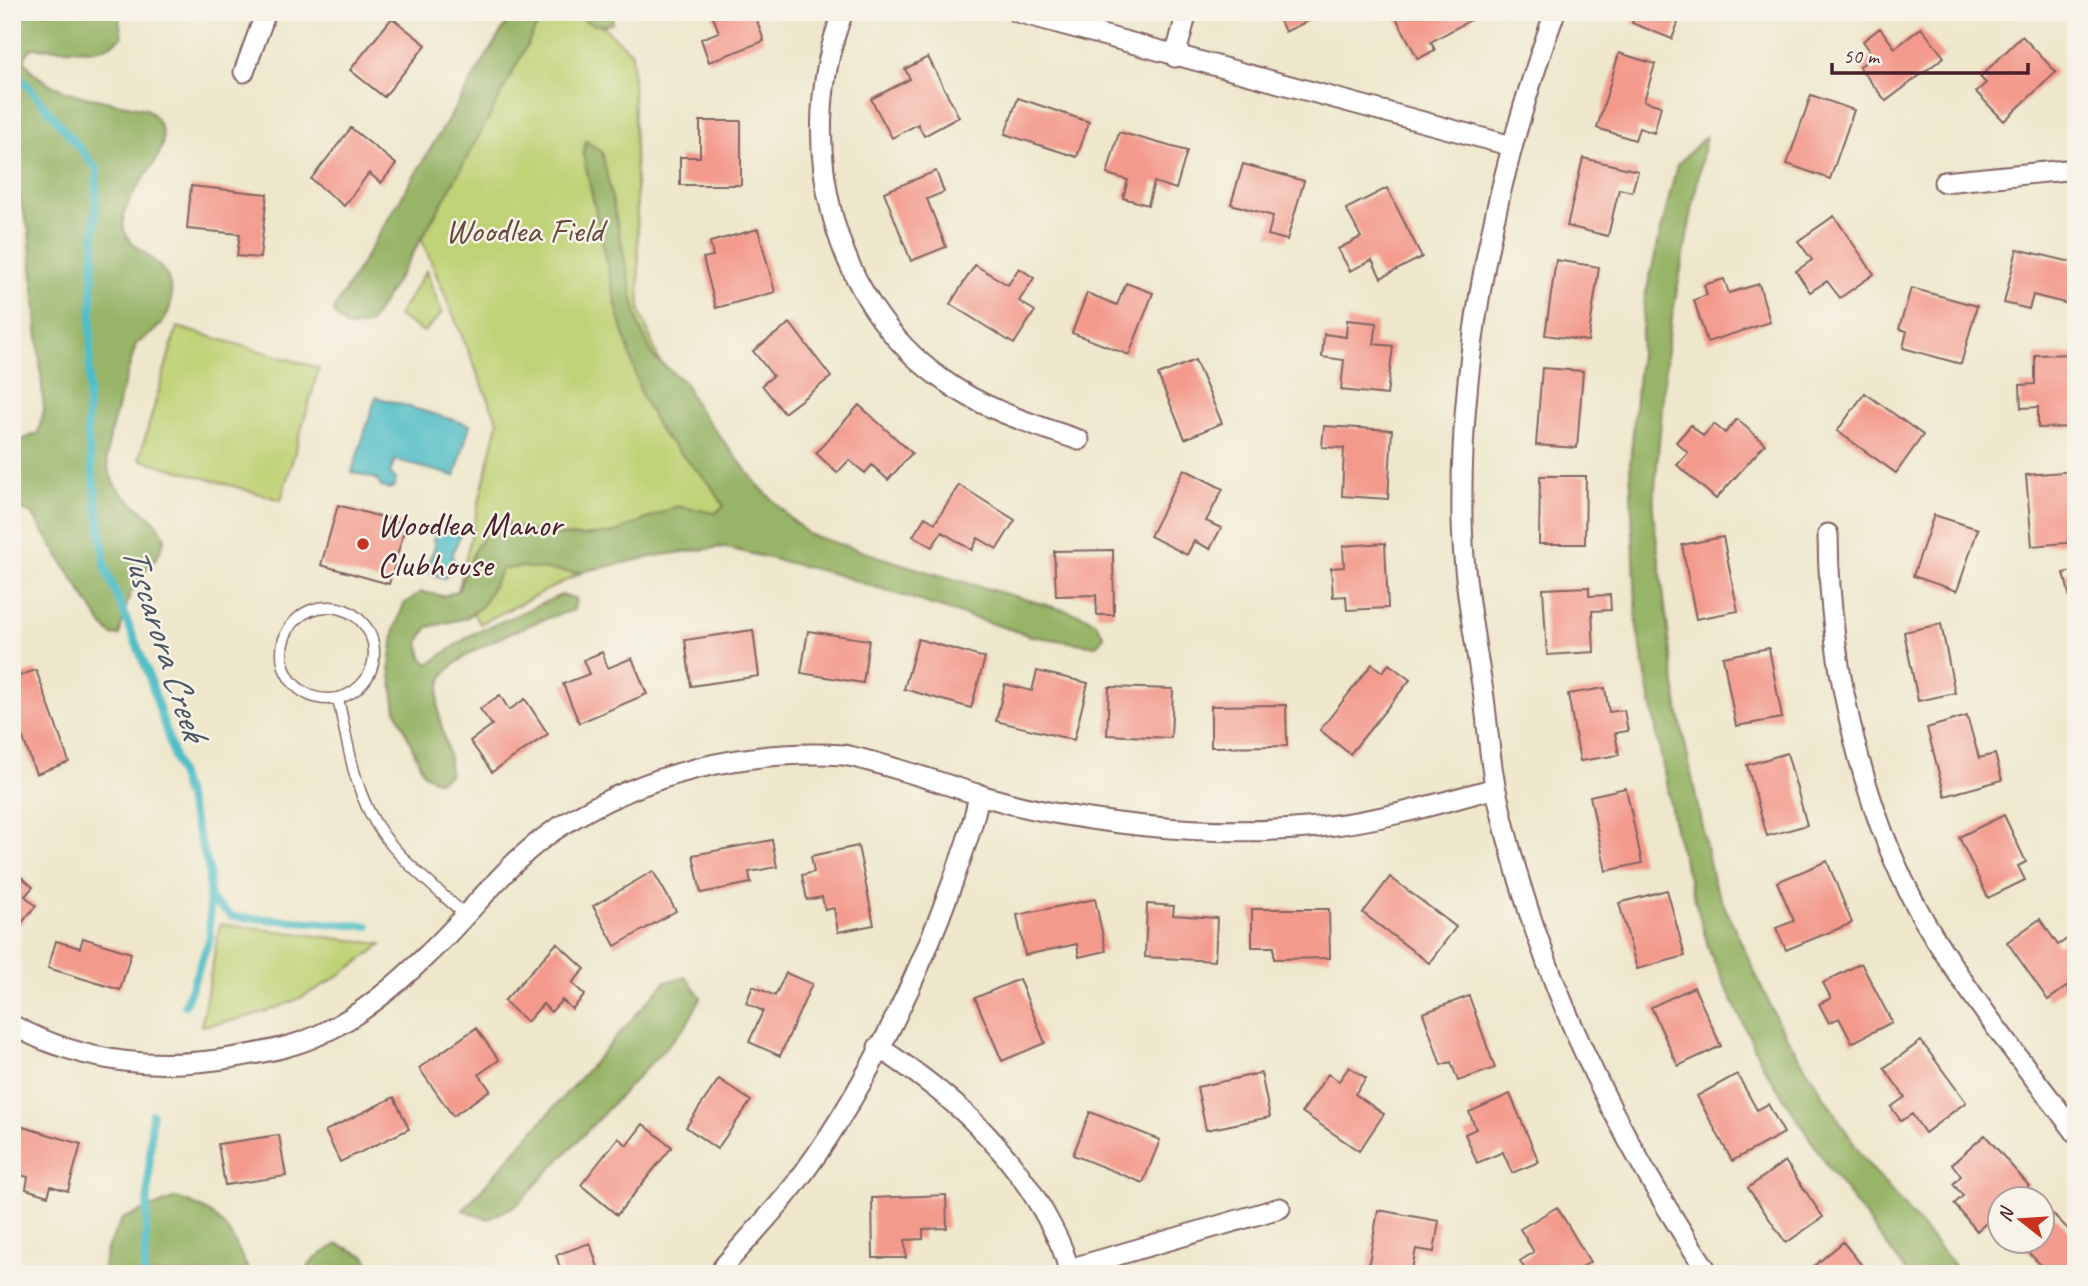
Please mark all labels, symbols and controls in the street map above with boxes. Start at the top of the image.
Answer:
scale bar [1832,32,2028,76]
text: 50 m [1843,43,1881,69]
park label: Woodlea Field [445,208,608,253]
place label: Woodlea Manor Clubhouse [377,502,565,587]
marker: Woodlea Manor Clubhouse [355,536,371,552]
water label: Tuscarora Creek [112,539,221,752]
north arrow [1986,1184,2056,1254]
text: N [1993,1203,2020,1224]

